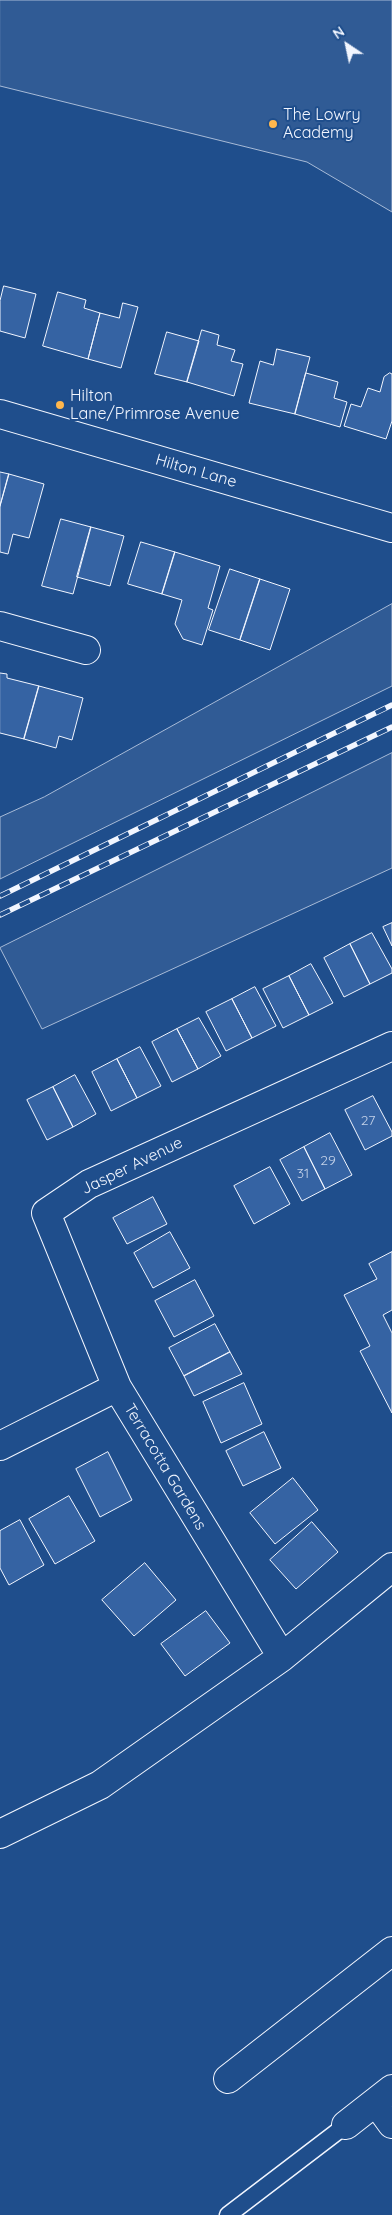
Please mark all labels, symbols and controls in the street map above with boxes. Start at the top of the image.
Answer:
north arrow [322,20,372,70]
text: N [329,22,348,43]
place label: The Lowry Academy [283,105,361,143]
marker: The Lowry Academy [267,118,279,130]
place label: Hilton Lane/Primrose Avenue [70,386,240,424]
marker: Hilton Lane/Primrose Avenue [54,399,66,411]
street label: Hilton Lane [153,450,239,492]
house number: 27 [361,1113,375,1129]
street label: Jasper Avenue [78,1133,186,1199]
house number: 29 [320,1153,336,1169]
house number: 31 [297,1166,309,1182]
street label: Terracotta Gardens [120,1400,210,1534]

